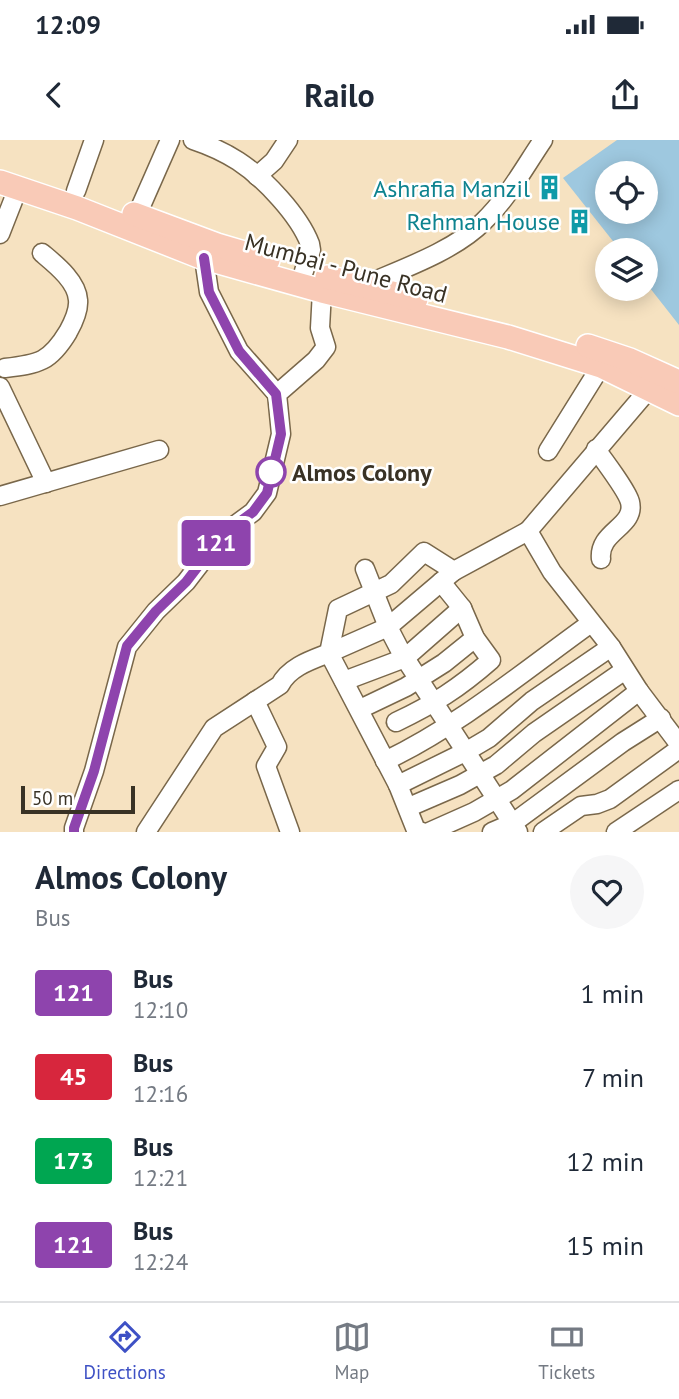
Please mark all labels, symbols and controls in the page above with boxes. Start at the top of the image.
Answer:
text: 12:09 [35,8,101,41]
text: Railo [304,74,375,116]
icon: back [35,76,73,114]
icon: share [606,76,644,114]
map controls [595,161,658,301]
button: locate [595,161,658,224]
place label: Ashrafia Manzil [373,173,530,204]
building icon: Ashrafia Manzil [536,174,564,202]
place label: Rehman House [406,206,560,237]
building icon: Rehman House [566,207,594,235]
street label: Mumbai - Pune Road [241,226,451,310]
button: layers [595,238,658,301]
marker: Almos Colony [256,457,286,487]
place label: Almos Colony [292,457,432,488]
line badge: 121 [176,520,256,566]
text: 121 [196,527,236,558]
scale bar [21,783,135,815]
text: 50 m [32,786,73,810]
text: Almos Colony [35,855,227,898]
button: heart [570,855,644,929]
text: Bus [35,903,71,932]
text: Bus [133,962,173,995]
text: 121 [53,977,94,1008]
text: 1 min [581,977,644,1010]
text: 12:10 [133,995,188,1024]
text: Bus [133,1046,173,1079]
text: 45 [60,1061,87,1092]
text: 7 min [582,1061,644,1094]
text: 12:16 [133,1079,188,1108]
text: Bus [133,1130,173,1163]
text: 173 [53,1145,94,1176]
text: 12 min [566,1145,644,1178]
text: 12:21 [133,1163,188,1192]
text: Bus [133,1214,173,1247]
text: 121 [53,1229,94,1260]
text: 15 min [566,1229,644,1262]
text: 12:24 [133,1247,188,1276]
tab: Directions [84,1318,166,1384]
tab: Map [333,1318,371,1384]
tab: Tickets [538,1318,595,1384]

